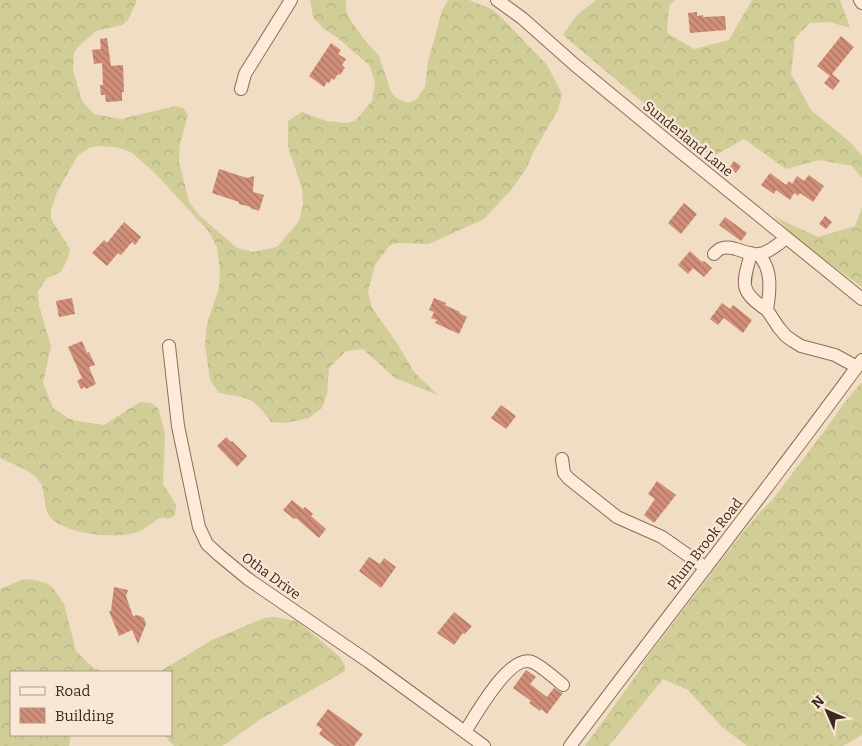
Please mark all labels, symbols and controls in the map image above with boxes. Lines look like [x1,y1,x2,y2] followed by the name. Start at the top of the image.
[640,98,736,180] street label: Sunderland Lane
[664,495,746,593] street label: Plum Brook Road
[238,549,304,603] street label: Otha Drive
[10,671,172,736] legend
[55,682,90,700] text: Road
[802,686,852,736] north arrow
[808,692,828,712] text: N
[55,707,114,725] text: Building

